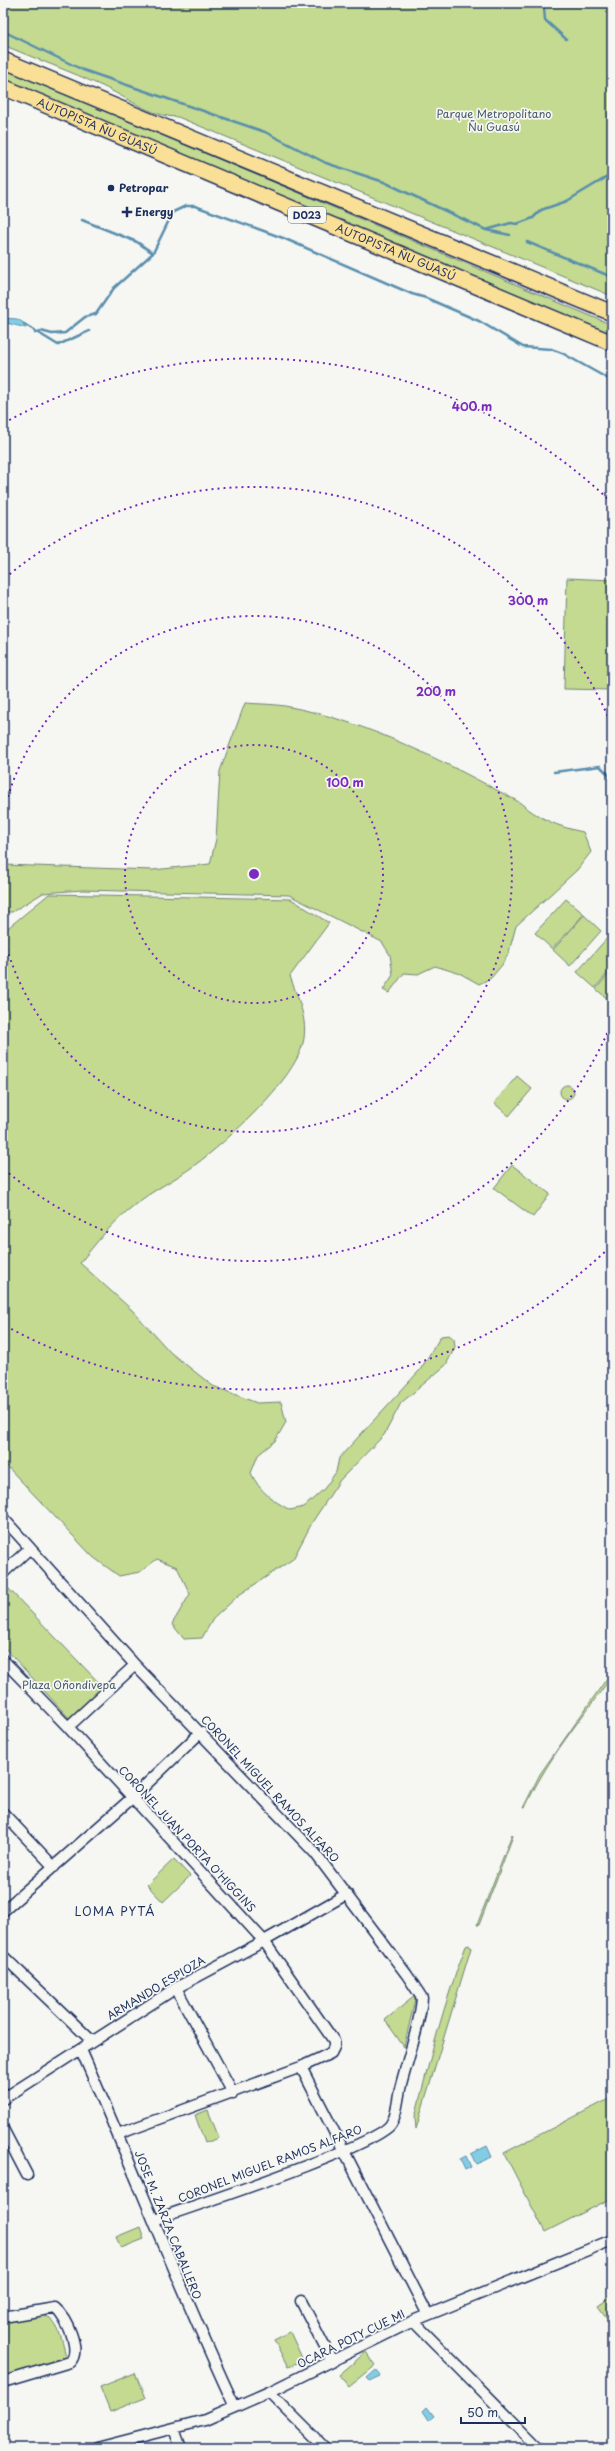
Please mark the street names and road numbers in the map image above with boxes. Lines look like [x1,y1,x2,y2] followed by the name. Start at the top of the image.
[35,93,160,159] street label: AUTOPISTA ÑU GUASÚ
[288,207,326,223] road number: D023
[333,219,459,284] street label: AUTOPISTA ÑU GUASÚ
[197,1711,343,1866] street label: CORONEL MIGUEL RAMOS ALFARO
[115,1762,260,1916] street label: CORONEL JUAN PORTA O'HIGGINS
[103,1951,208,2024] street label: ARMANDO ESPIOZA
[175,2120,364,2207] street label: CORONEL MIGUEL RAMOS ALFARO
[131,2148,206,2302] street label: JOSE M. ZARZA CABALLERO
[294,2305,408,2372] street label: OCARA POTY CUE MI

